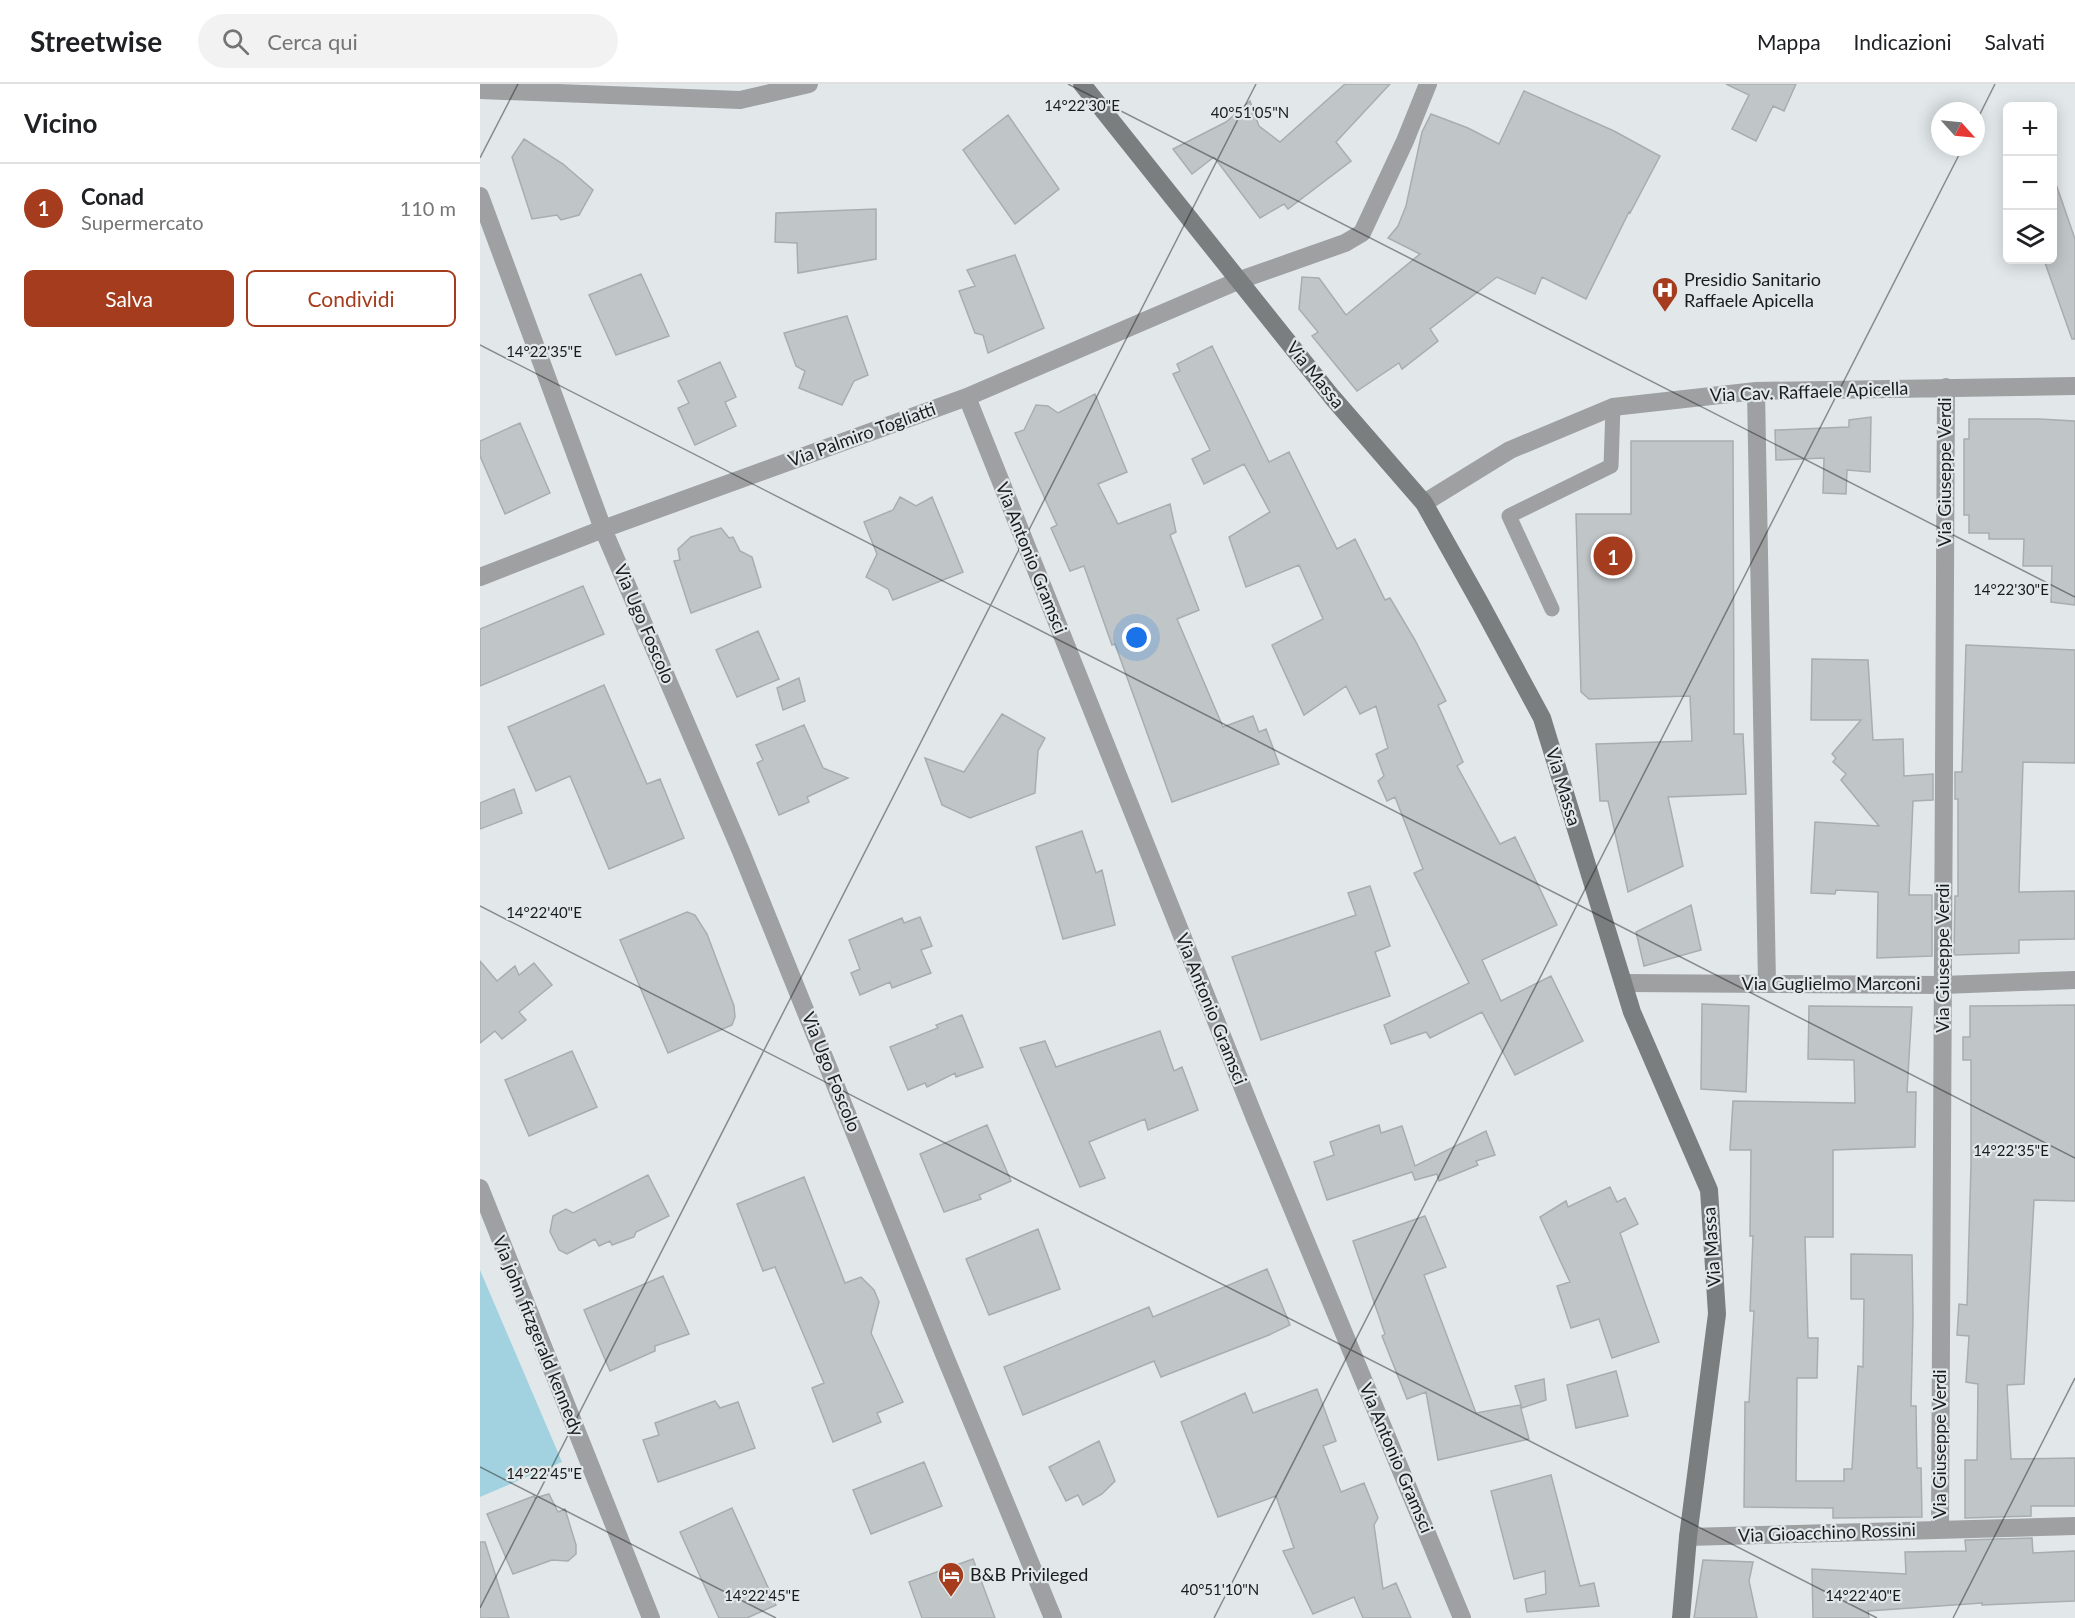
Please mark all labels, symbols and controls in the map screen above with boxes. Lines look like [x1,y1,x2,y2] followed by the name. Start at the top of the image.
[198,14,618,68] search box
[30,24,162,58] text: Streetwise
[219,25,252,58] icon: search
[267,28,358,55] text: Cerca qui
[1757,29,1821,54] text: Mappa
[1854,29,1952,54] text: Indicazioni
[1985,29,2045,54] text: Salvati
[1044,96,1120,114] text: 14°22'30"E
[1931,102,1985,156] north arrow
[2003,102,2057,264] map controls
[2003,102,2057,156] button: +
[1211,103,1289,121] text: 40°51'05"N
[24,107,97,139] text: Vicino
[2003,156,2057,210] button: −
[81,183,144,210] text: Conad
[38,196,49,220] text: 1
[400,196,456,220] text: 110 m
[81,210,204,234] text: Supermercato
[2003,210,2057,264] button: layers
[1684,268,1821,311] place label: Presidio Sanitario Raffaele Apicella
[24,270,234,327] button: Salva
[246,270,456,327] button: Condividi
[1650,275,1680,313] hospital icon: Presidio Sanitario Raffaele Apicella
[1282,336,1349,412] street label: Via Massa
[506,342,582,360] text: 14°22'35"E
[1709,377,1908,405] street label: Via Cav. Raffaele Apicella
[785,397,938,471] street label: Via Palmiro Togliatti
[1933,397,1955,547] street label: Via Giuseppe Verdi
[992,479,1072,636] street label: Via Antonio Gramsci
[1594,534,1632,578] pin: 1
[610,561,680,687] street label: Via Ugo Foscolo
[1973,580,2049,598] text: 14°22'30"E
[1122,623,1151,652] your location
[1542,745,1586,828] street label: Via Massa
[1931,883,1953,1033] street label: Via Giuseppe Verdi
[506,903,582,921] text: 14°22'40"E
[1172,930,1252,1087] street label: Via Antonio Gramsci
[1742,972,1920,994] street label: Via Guglielmo Marconi
[798,1008,866,1135] street label: Via Ugo Foscolo
[1973,1141,2049,1159] text: 14°22'35"E
[1697,1206,1725,1288] street label: Via Massa
[489,1232,590,1440] street label: Via john fitzgerald kennedy
[1928,1369,1950,1519] street label: Via Giuseppe Verdi
[1355,1379,1439,1536] street label: Via Antonio Gramsci
[506,1464,582,1482] text: 14°22'45"E
[1738,1518,1916,1546] street label: Via Gioacchino Rossini
[936,1560,966,1598] hotel icon: B&B Privileged
[970,1563,1088,1585] place label: B&B Privileged
[1181,1580,1259,1598] text: 40°51'10"N
[724,1586,800,1604] text: 14°22'45"E
[1825,1586,1901,1604] text: 14°22'40"E

